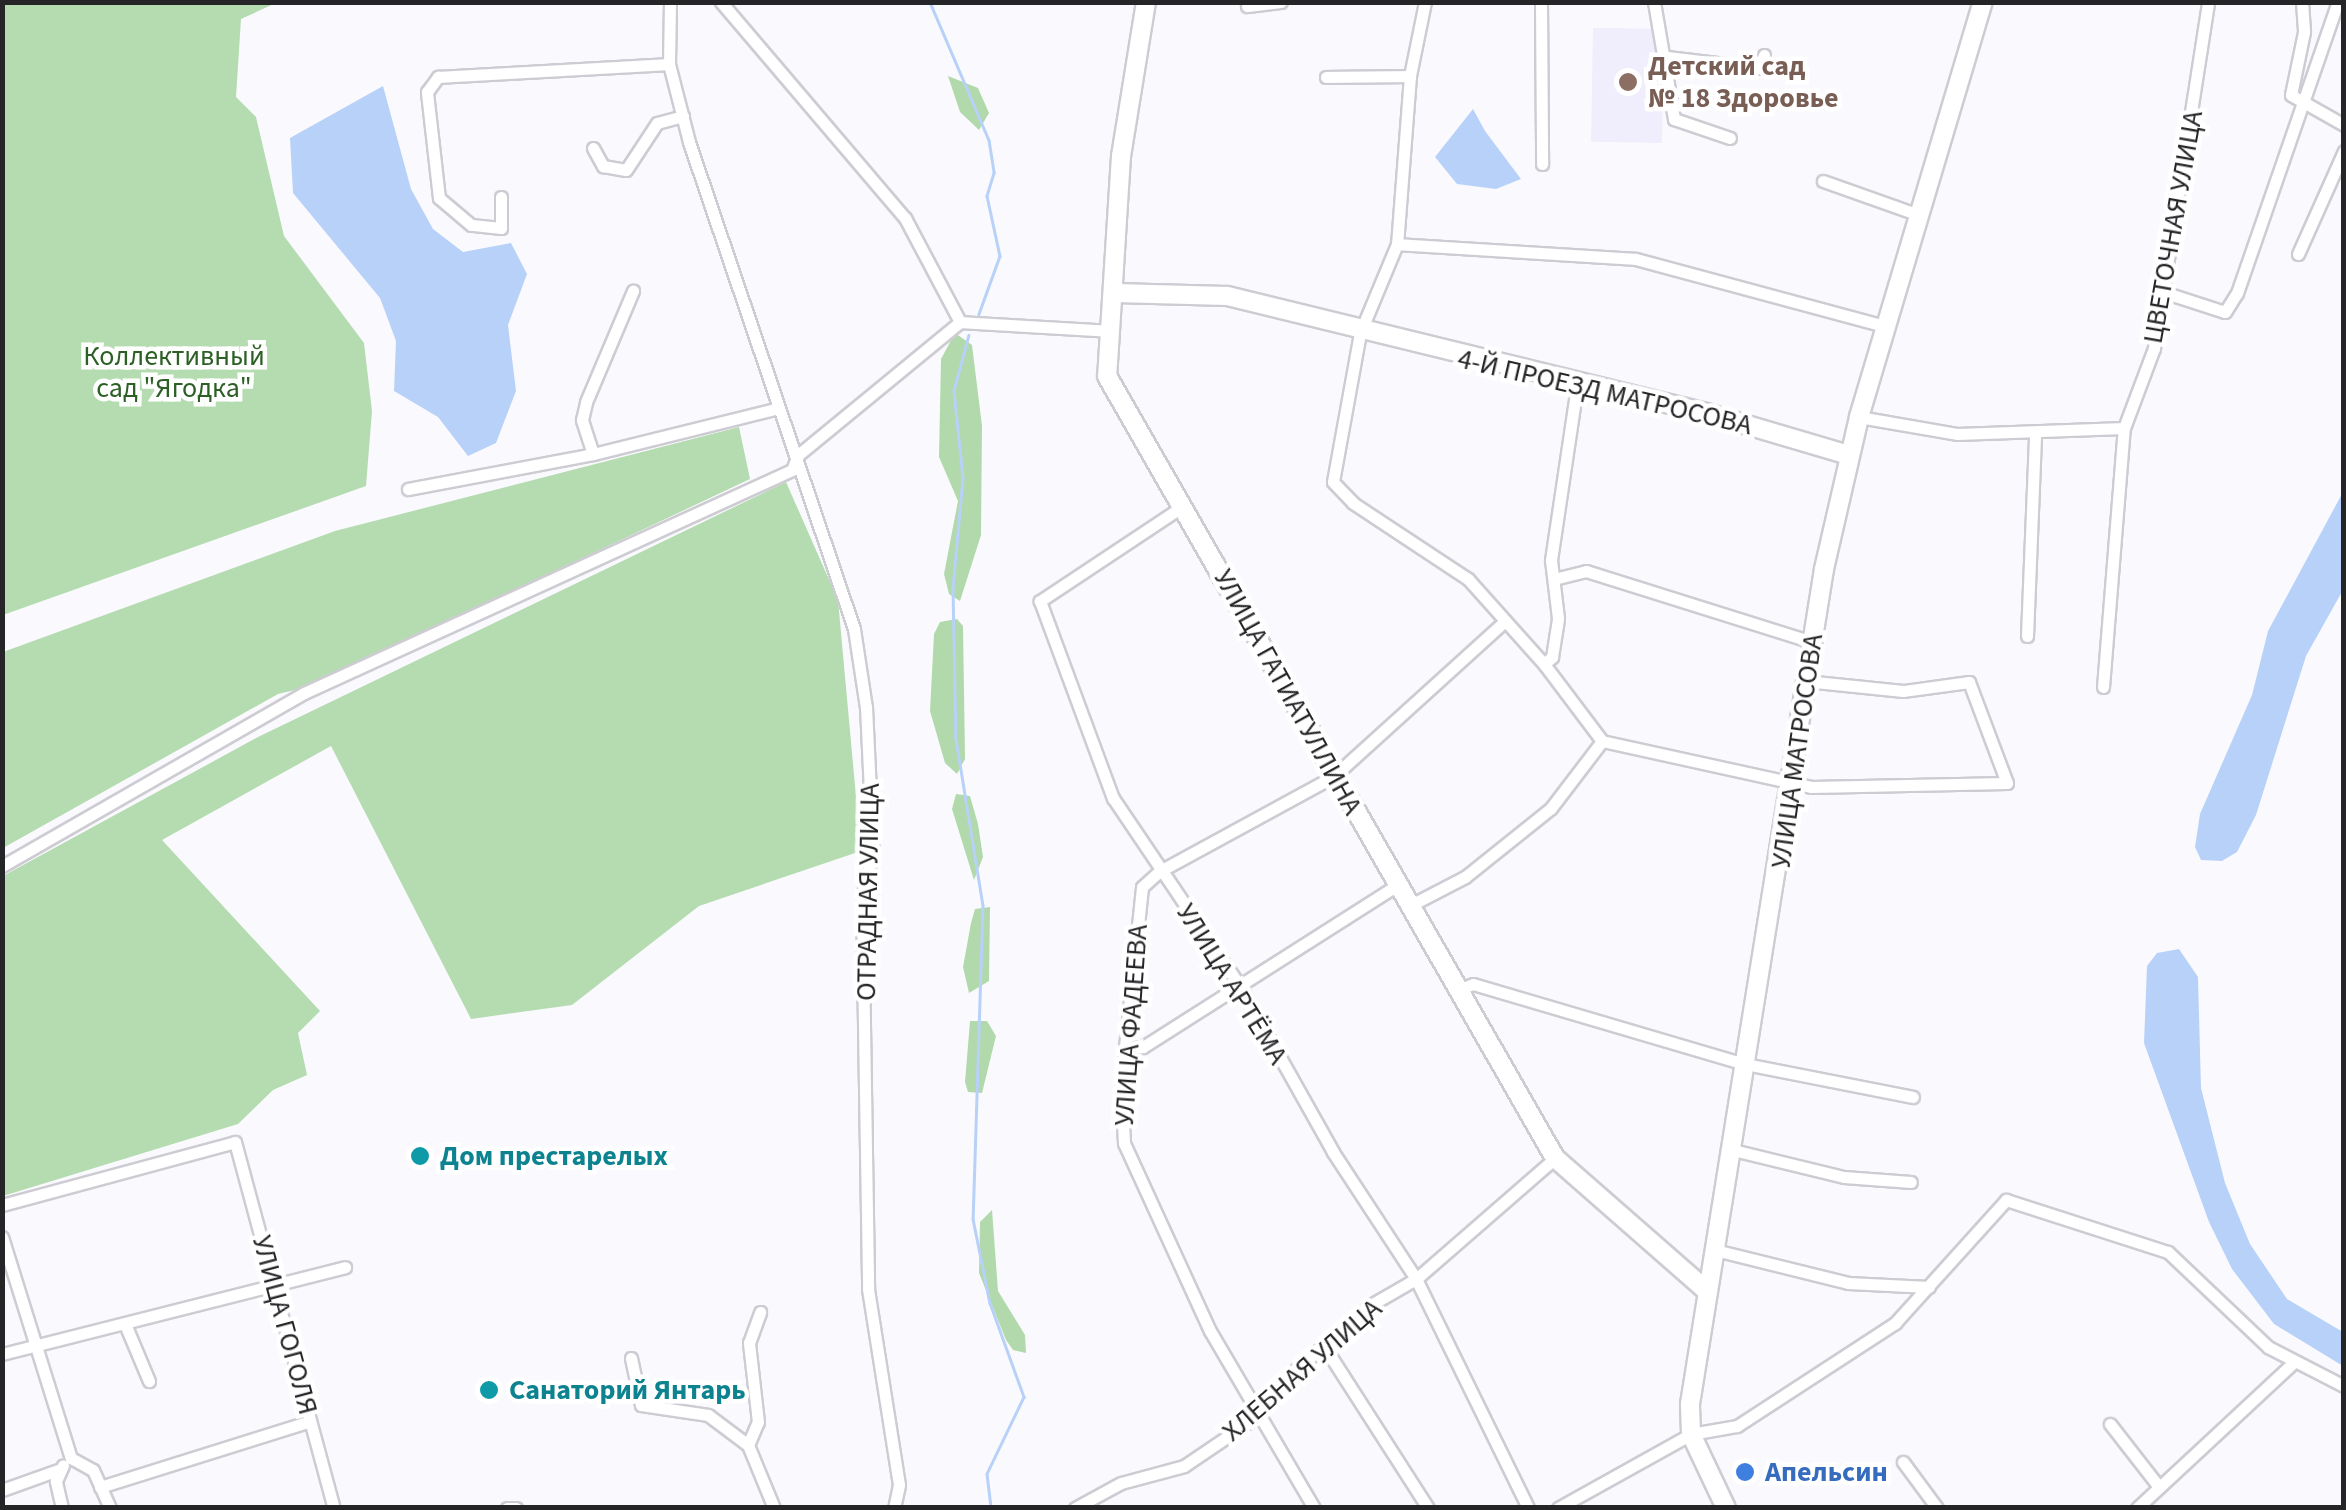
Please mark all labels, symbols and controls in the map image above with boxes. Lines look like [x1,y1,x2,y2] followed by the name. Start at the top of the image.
[1648,49,1839,115] place label: Детский сад № 18 Здоровье
[1617,71,1639,93] marker: Детский сад № 18 Здоровье
[2136,108,2210,346] street label: ЦВЕТОЧНАЯ УЛИЦА
[83,339,265,405] park label: Коллективный сад "Ягодка"
[1455,342,1755,442] street label: 4-Й ПРОЕЗД МАТРОСОВА
[1207,563,1369,821] street label: УЛИЦА ГАТИАТУЛЛИНА
[1764,632,1830,870] street label: УЛИЦА МАТРОСОВА
[849,783,887,1001] street label: ОТРАДНАЯ УЛИЦА
[1169,897,1295,1071] street label: УЛИЦА АРТЁМА
[1107,923,1155,1127] street label: УЛИЦА ФАДЕЕВА
[440,1139,668,1173] place label: Дом престарелых
[409,1145,431,1167] marker: Дом престарелых
[245,1232,325,1418] street label: УЛИЦА ГОГОЛЯ
[1215,1292,1389,1448] street label: ХЛЕБНАЯ УЛИЦА
[509,1373,746,1407] place label: Санаторий Янтарь
[478,1379,500,1401] marker: Санаторий Янтарь
[1765,1455,1888,1489] place label: Апельсин
[1734,1461,1756,1483] marker: Апельсин

